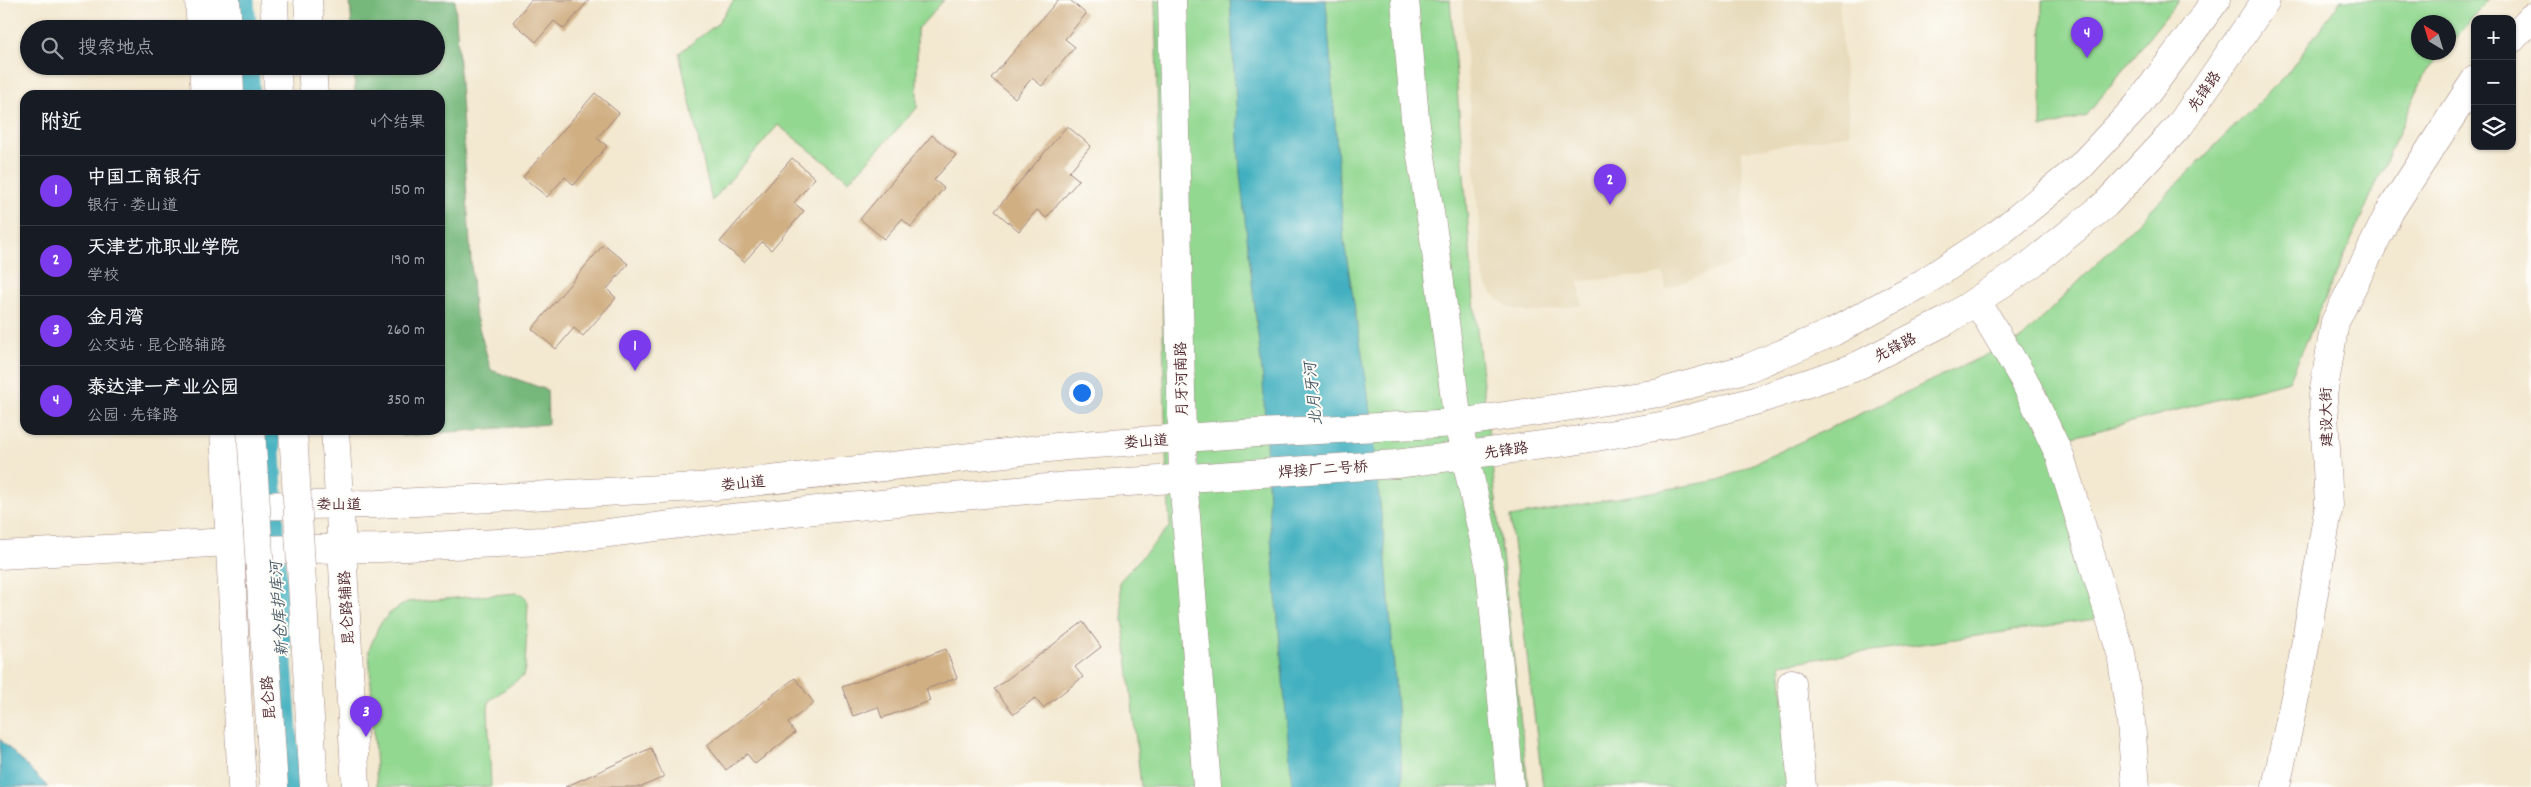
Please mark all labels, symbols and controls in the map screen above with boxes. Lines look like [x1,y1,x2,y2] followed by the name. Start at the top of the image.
[2411,15,2456,60] north arrow
[2471,15,2516,150] map controls
[2471,15,2516,60] button: +
[2071,17,2103,58] pin: 4
[20,20,445,75] search box
[38,34,66,62] icon: search
[78,36,154,63] text: 搜索地点
[2471,60,2516,105] button: −
[2184,67,2228,117] street label: 先锋路
[2471,105,2516,150] button: layers
[40,109,82,139] text: 附近
[370,112,425,135] text: 4个结果
[1594,164,1626,205] pin: 2
[87,166,201,193] text: 中国工商银行
[54,179,58,202] text: 1
[391,179,425,202] text: 150 m
[87,195,178,218] text: 银行 · 娄山道
[87,236,239,263] text: 天津艺术职业学院
[53,249,60,272] text: 2
[391,249,425,272] text: 190 m
[87,265,119,288] text: 学校
[87,306,144,333] text: 金月湾
[52,319,60,342] text: 3
[387,319,425,342] text: 260 m
[1871,329,1921,369] street label: 先锋路
[619,330,651,371] pin: 1
[87,335,226,358] text: 公交站 · 昆仑路辅路
[1171,341,1195,417] street label: 月牙河南路
[1299,358,1329,427] water label: 北月牙河
[87,376,239,403] text: 泰达津一产业公园
[1069,380,1095,406] your location
[2316,387,2340,447] street label: 建设大街
[53,389,59,412] text: 4
[387,389,425,412] text: 350 m
[87,405,178,428] text: 公园 · 先锋路
[1123,430,1169,456] street label: 娄山道
[1482,438,1530,466] street label: 先锋路
[1277,457,1369,485] street label: 焊接厂二号桥
[720,472,767,498] street label: 娄山道
[316,495,362,517] street label: 娄山道
[265,557,295,658] water label: 新仓库护库河
[335,570,361,646] street label: 昆仑路辅路
[257,675,283,721] street label: 昆仑路
[350,696,382,737] pin: 3

